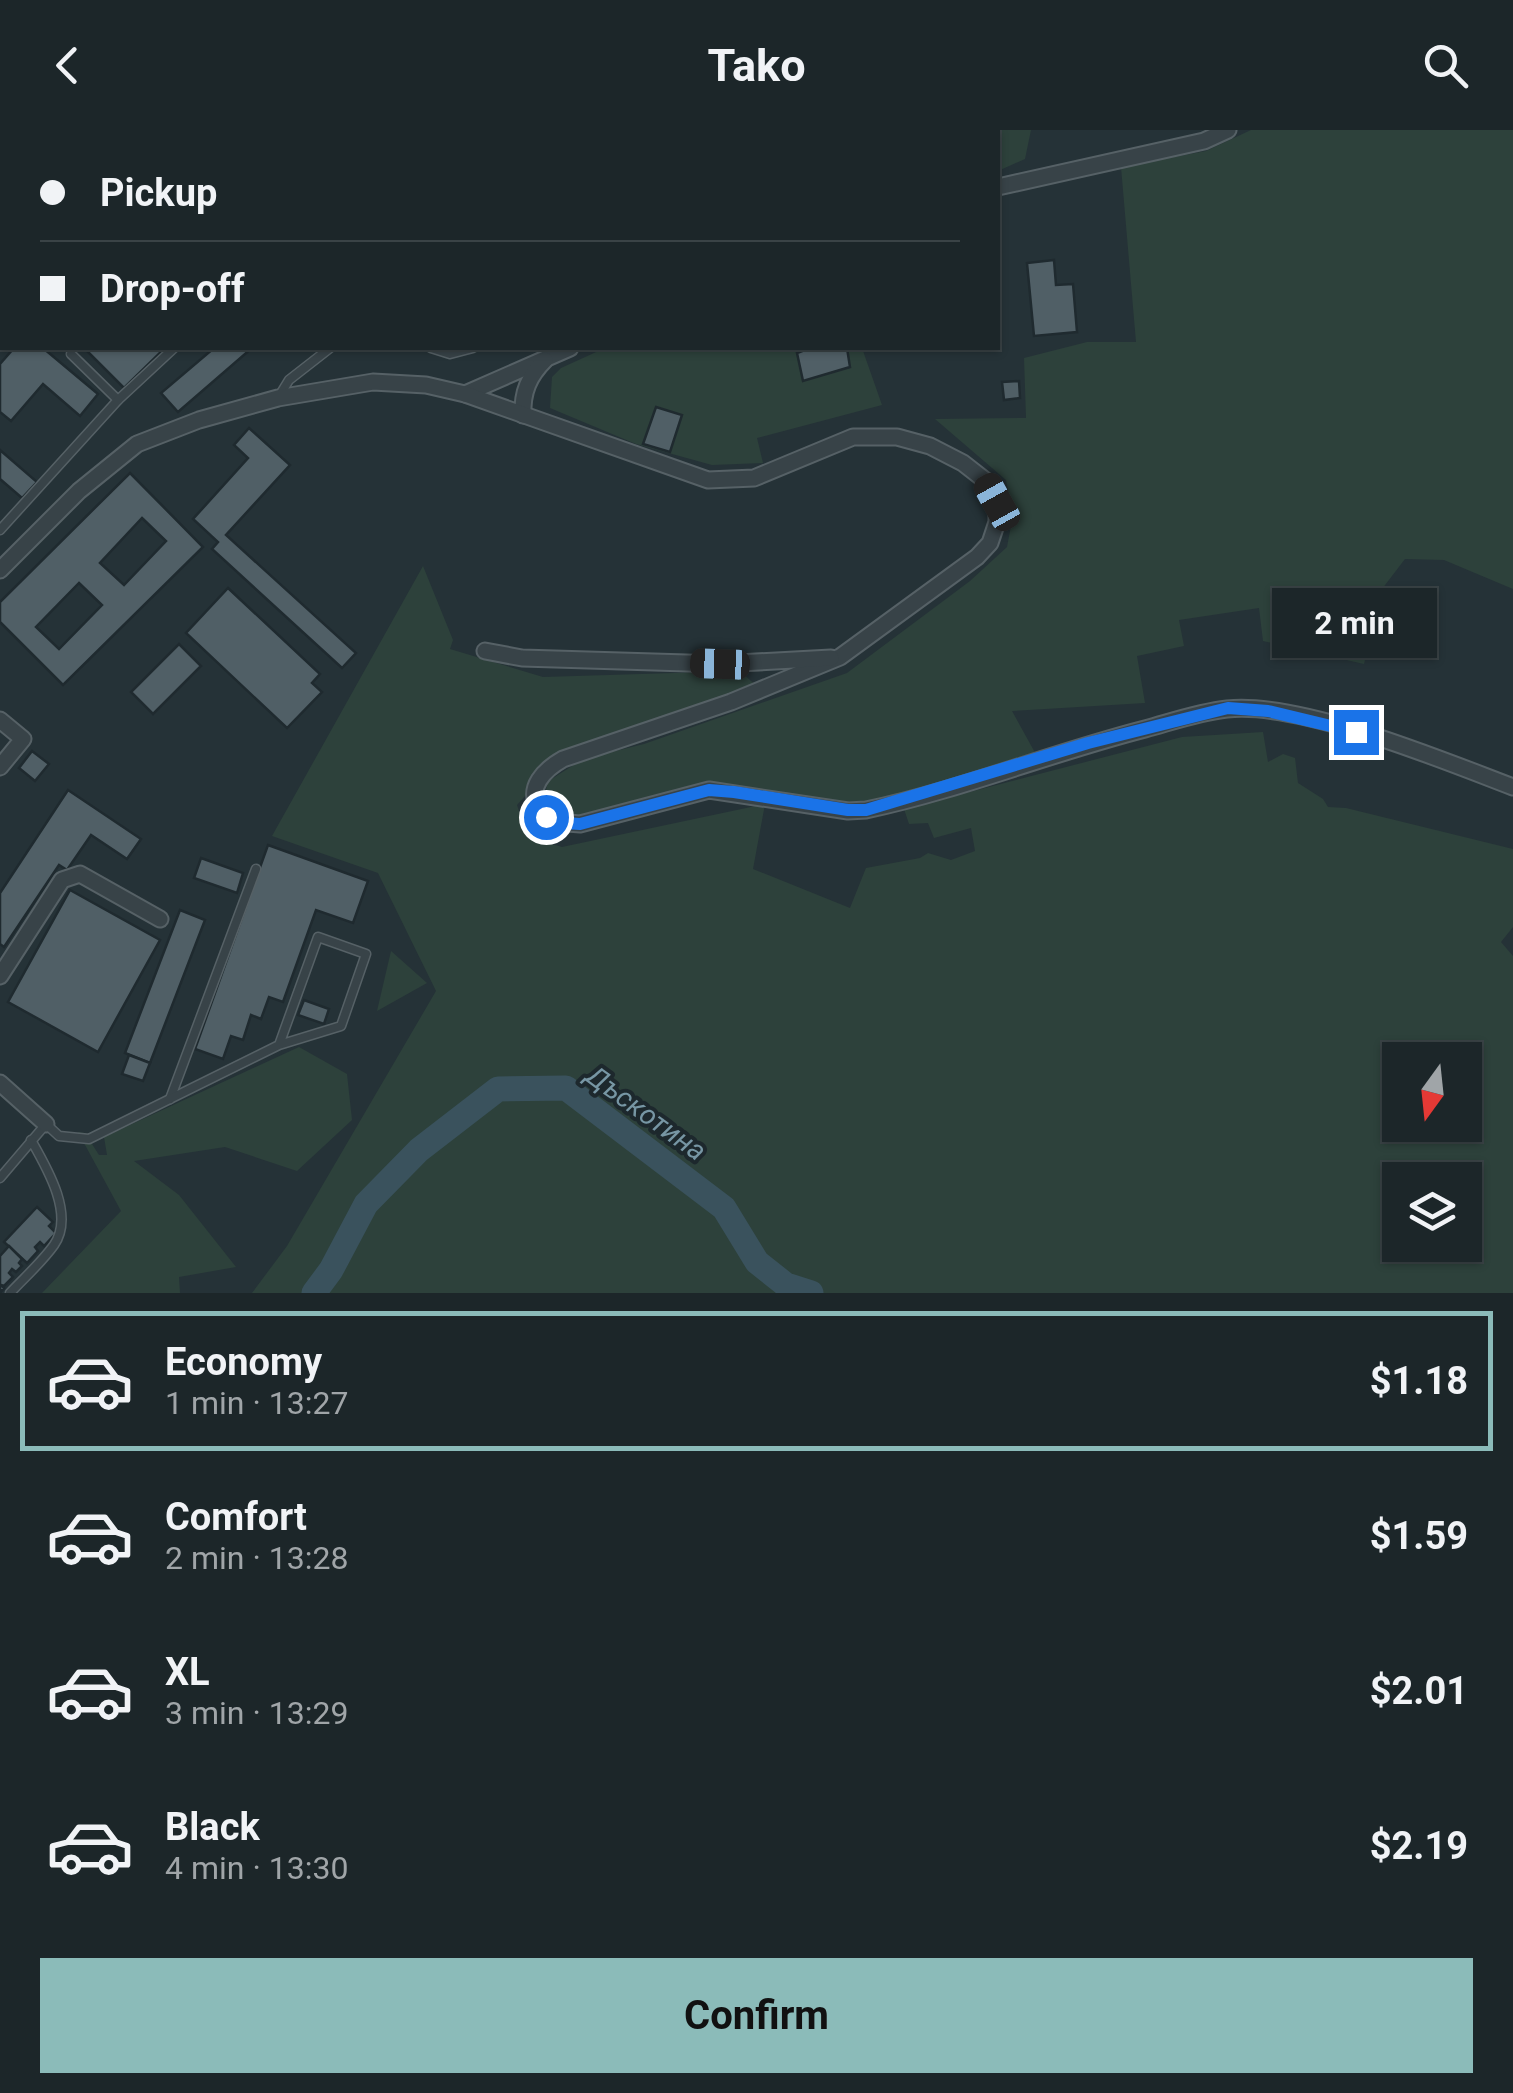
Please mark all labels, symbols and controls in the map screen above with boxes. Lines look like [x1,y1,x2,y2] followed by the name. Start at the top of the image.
[40,38,95,93] icon: back
[1418,38,1473,93] icon: search
[707,39,806,92] text: Tako
[100,171,217,215] text: Pickup
[100,267,245,311] text: Drop-off
[969,468,1025,536] car
[1274,587,1438,657] callout: 2 min
[1314,604,1395,642] text: 2 min
[689,648,751,680] car
[1334,710,1379,755] route end
[524,795,569,840] route start
[1382,1042,1482,1142] north arrow
[1382,1042,1482,1262] map controls
[578,1057,712,1168] water label: Дъскотина
[1382,1162,1482,1262] button: layers
[45,1336,135,1426] icon: car
[165,1340,322,1384] text: Economy
[1370,1359,1468,1403] text: $1.18
[165,1384,348,1422] text: 1 min · 13:27
[45,1491,135,1581] icon: car
[165,1495,307,1539] text: Comfort
[1370,1514,1468,1558] text: $1.59
[165,1539,348,1577] text: 2 min · 13:28
[45,1646,135,1736] icon: car
[165,1650,210,1694] text: XL
[1370,1669,1468,1713] text: $2.01
[165,1694,348,1732] text: 3 min · 13:29
[45,1801,135,1891] icon: car
[165,1805,260,1849] text: Black
[1370,1824,1468,1868] text: $2.19
[165,1849,348,1887] text: 4 min · 13:30
[40,1958,1473,2073] button: Confirm

